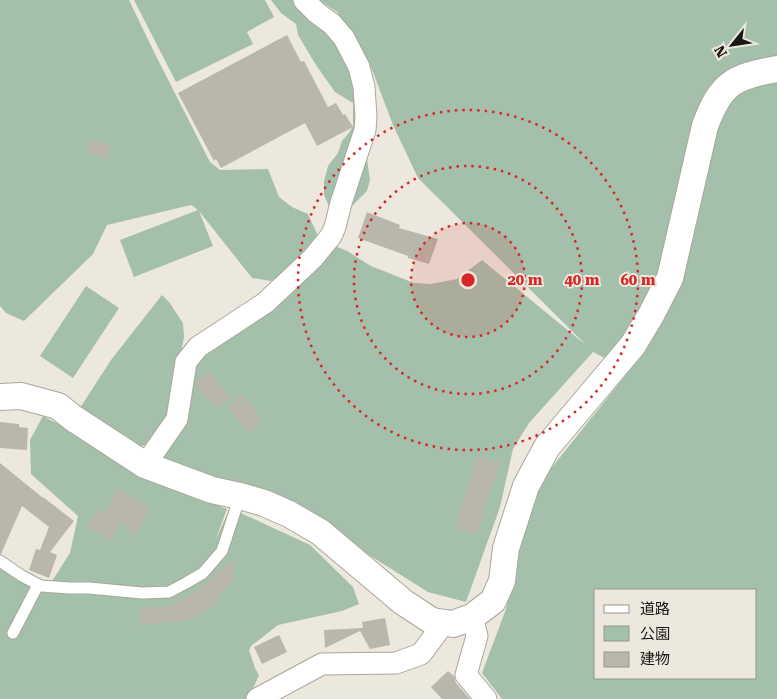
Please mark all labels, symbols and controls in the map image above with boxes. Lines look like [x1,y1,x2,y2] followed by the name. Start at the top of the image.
[707,20,757,70] north arrow
[711,43,730,60] text: N
[459,271,477,289] centre of rings
[507,271,543,289] text: 20 m
[564,271,600,289] text: 40 m
[620,271,656,289] text: 60 m
[594,589,757,679] legend
[640,600,670,618] text: 道路
[640,625,670,643] text: 公園
[640,650,670,668] text: 建物

